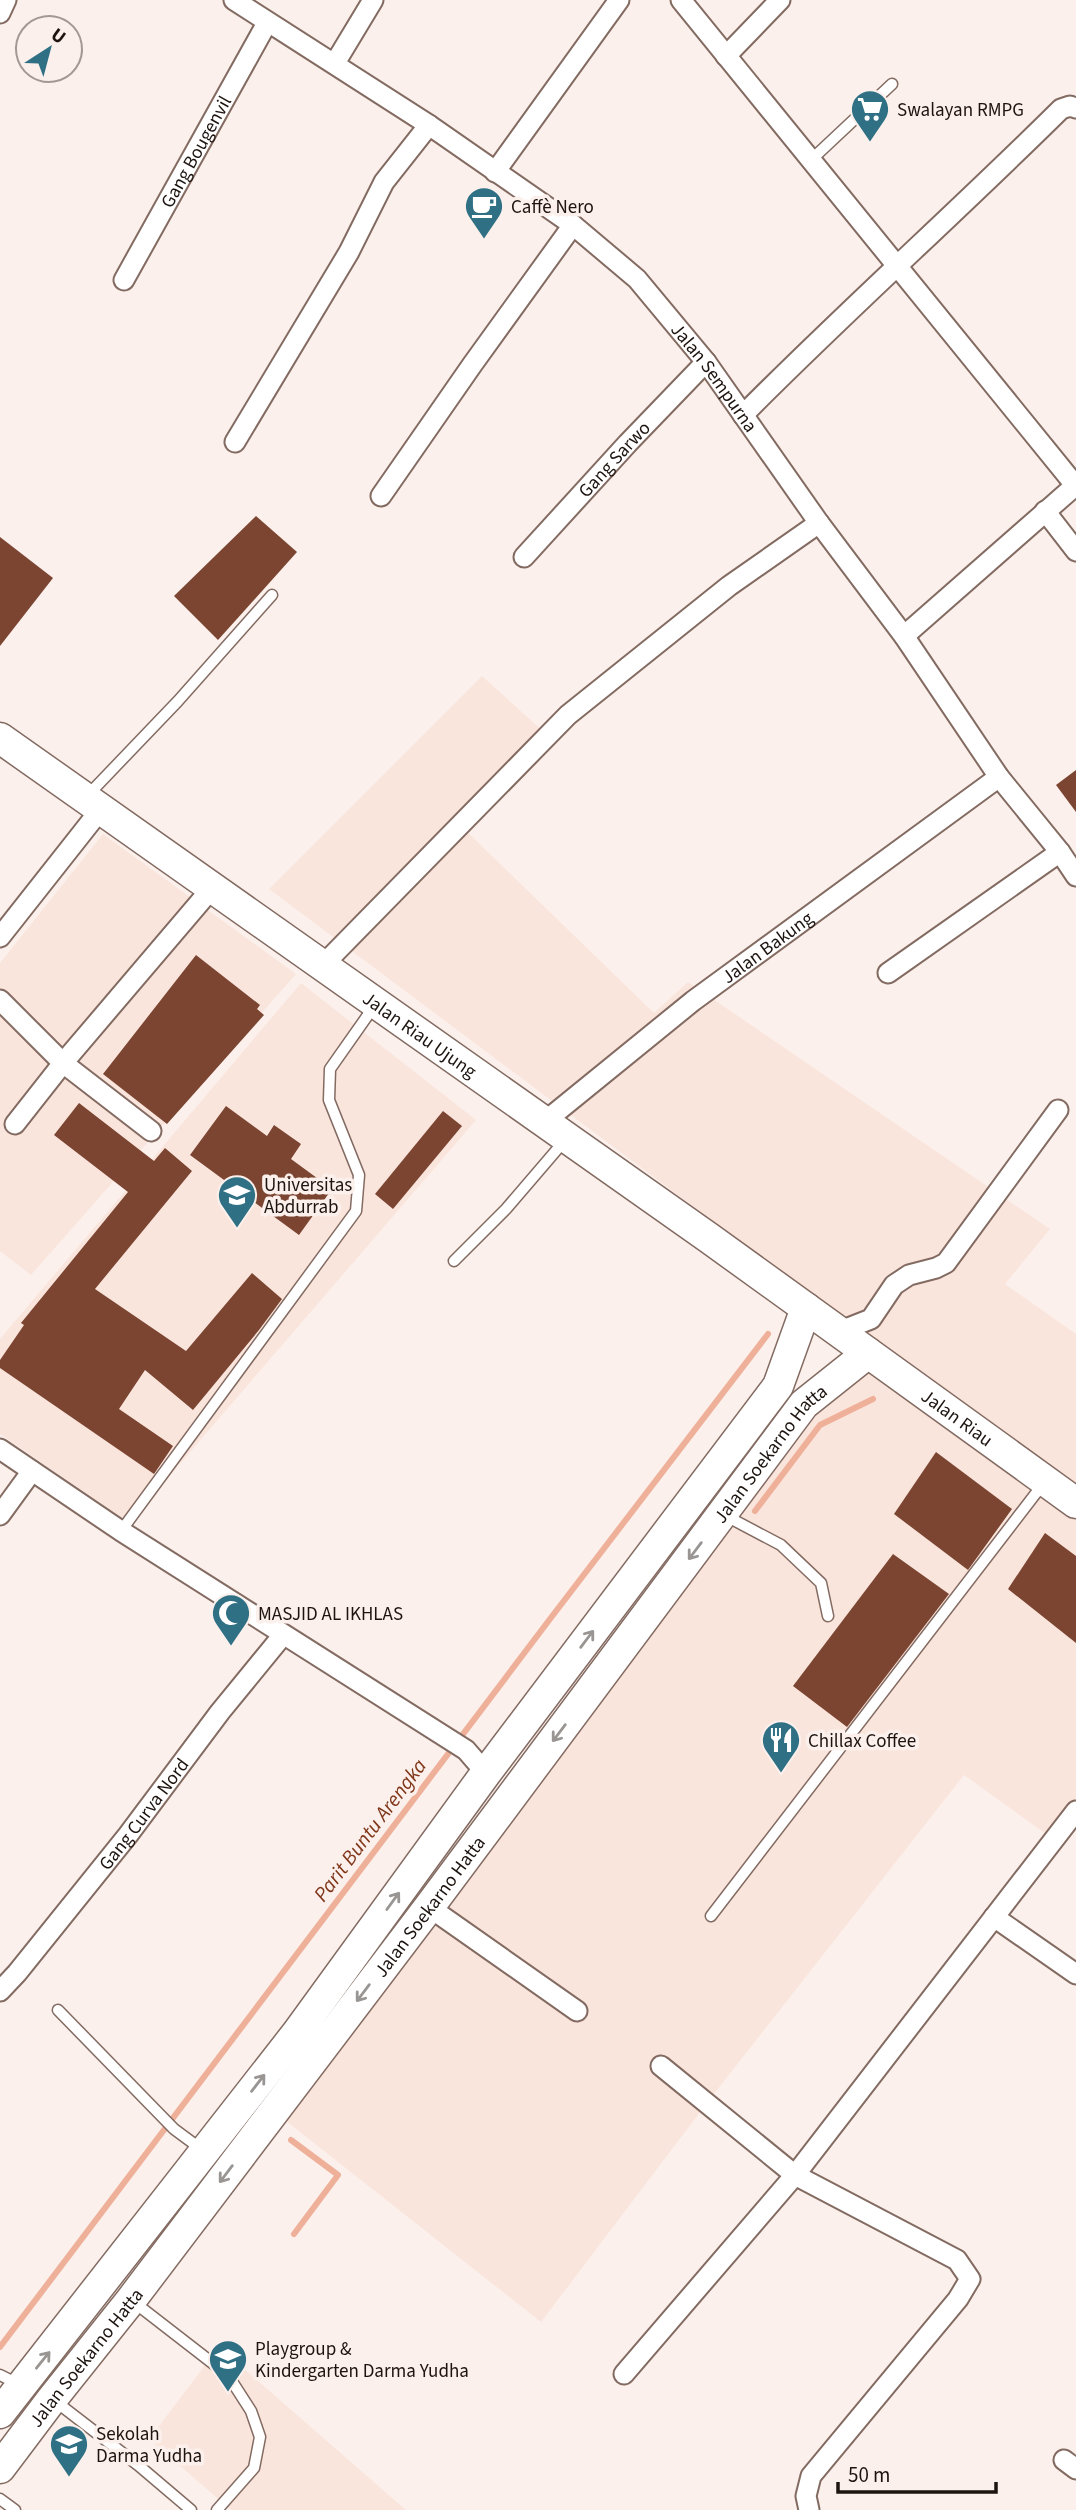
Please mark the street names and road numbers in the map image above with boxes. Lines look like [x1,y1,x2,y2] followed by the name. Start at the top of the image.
[155,91,239,213] street label: Gang Bougenvil
[664,318,763,438] street label: Jalan Sempurna
[573,416,657,504] street label: Gang Sarwo
[716,905,820,991] street label: Jalan Bakung
[357,986,482,1085] street label: Jalan Riau Ujung
[708,1379,833,1529] street label: Jalan Soekarno Hatta
[915,1383,998,1454] street label: Jalan Riau
[93,1753,196,1876] street label: Gang Curva Nord
[368,1831,492,1983] street label: Jalan Soekarno Hatta
[23,2283,150,2433] street label: Jalan Soekarno Hatta

